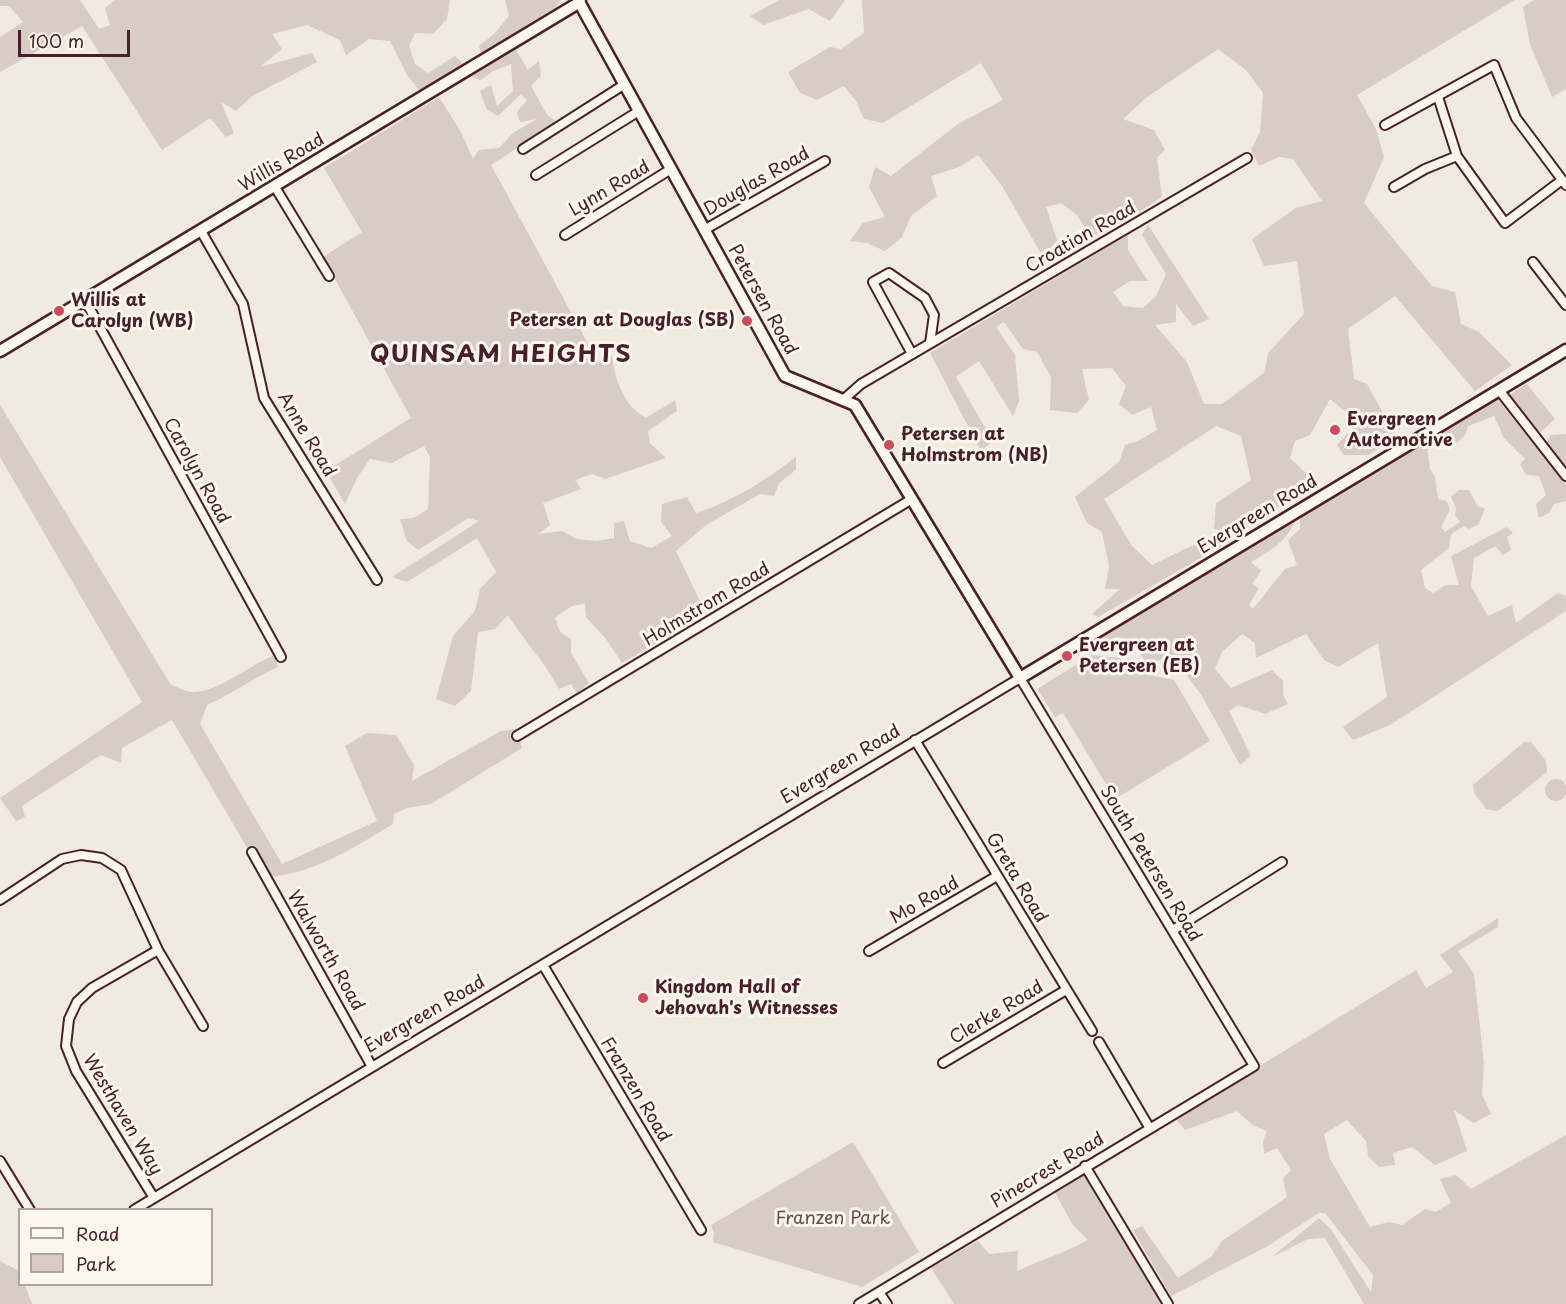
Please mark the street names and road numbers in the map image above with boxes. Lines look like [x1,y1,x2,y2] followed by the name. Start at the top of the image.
[235,129,329,197] street label: Willis Road
[700,143,814,221] street label: Douglas Road
[566,156,654,222] street label: Lynn Road
[1022,198,1140,278] street label: Croation Road
[723,241,801,359] street label: Petersen Road
[272,389,340,481] street label: Anne Road
[158,414,234,528] street label: Carolyn Road
[1194,471,1322,559] street label: Evergreen Road
[640,559,774,651] street label: Holmstrom Road
[777,721,905,809] street label: Evergreen Road
[1095,782,1205,946] street label: South Petersen Road
[981,829,1051,927] street label: Greta Road
[887,873,963,929] street label: Mo Road
[282,887,368,1015] street label: Walworth Road
[361,972,489,1058] street label: Evergreen Road
[946,977,1048,1049] street label: Clerke Road
[595,1034,675,1146] street label: Franzen Road
[77,1051,167,1179] street label: Westhaven Way
[987,1129,1109,1213] street label: Pinecrest Road

